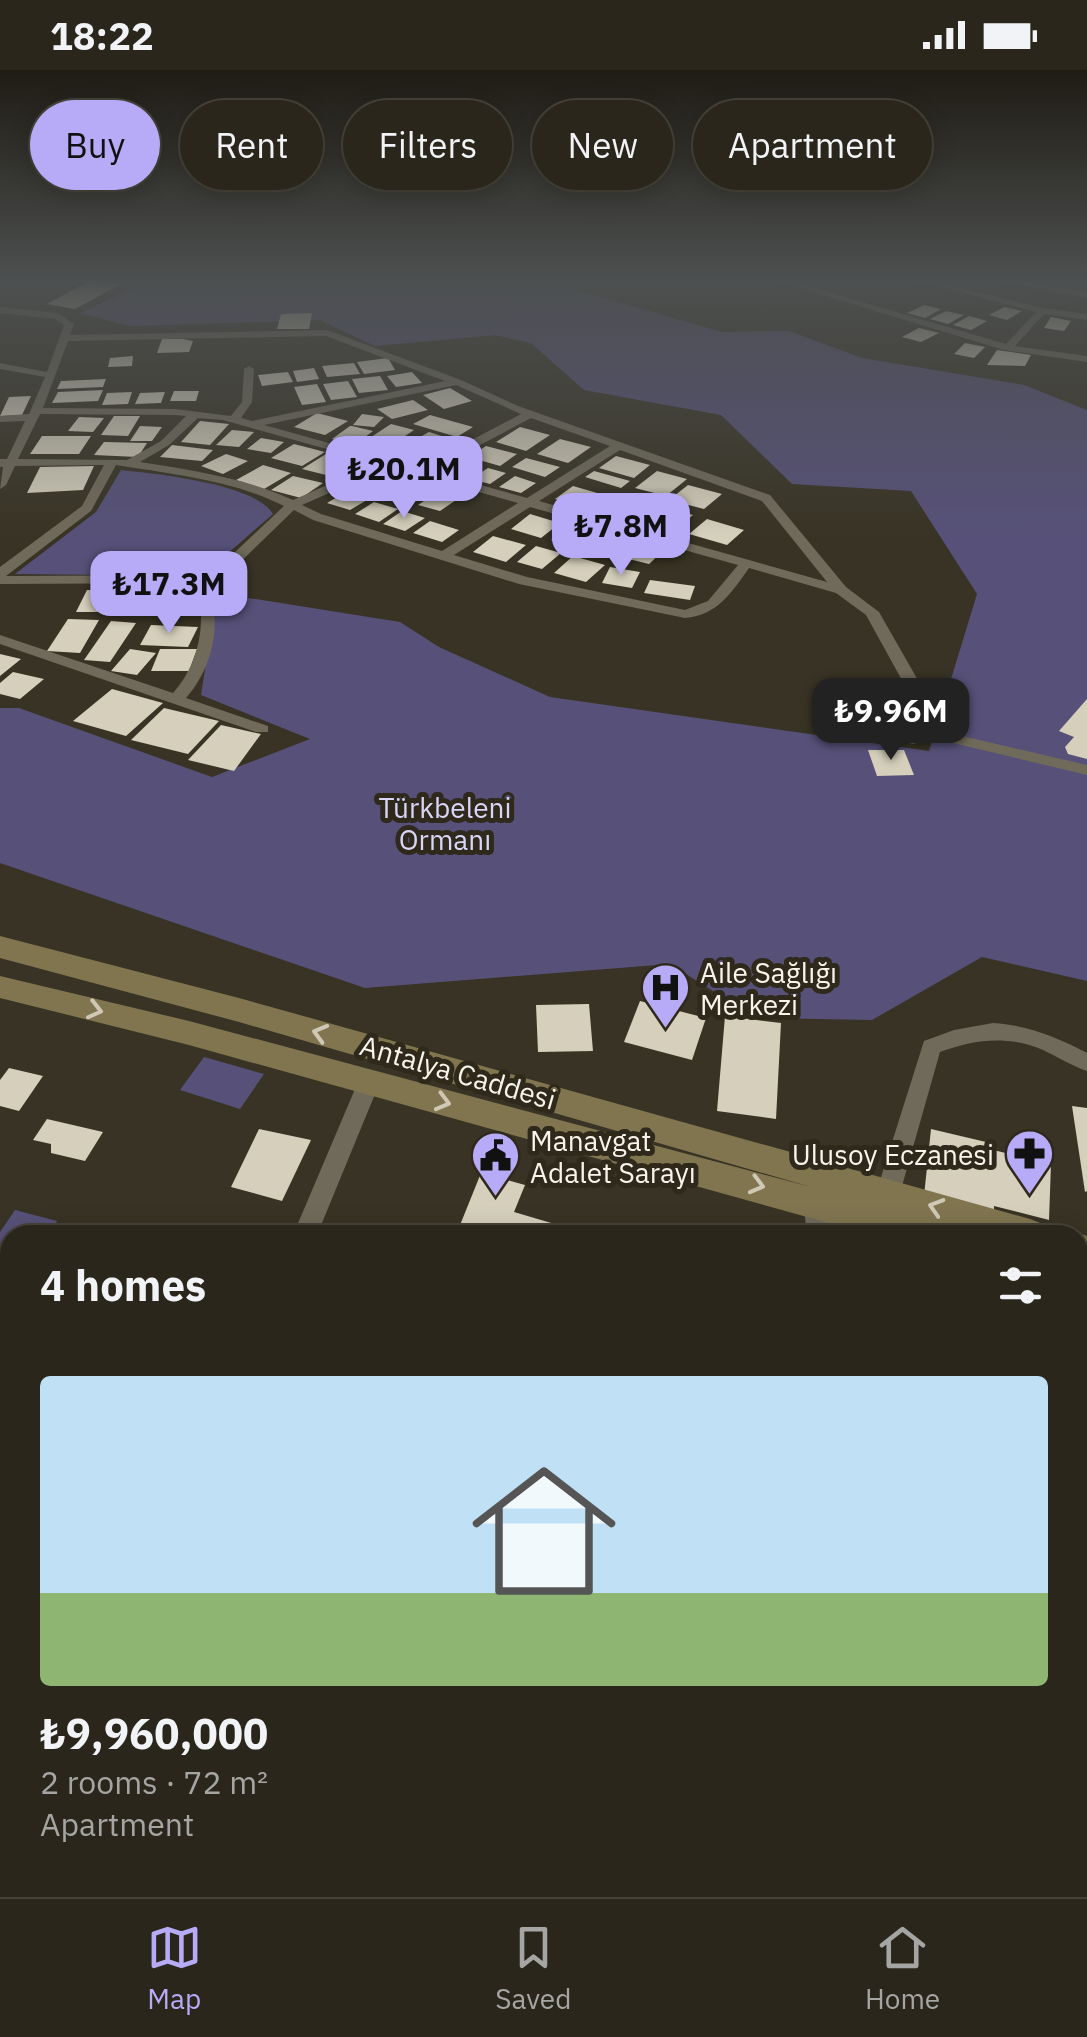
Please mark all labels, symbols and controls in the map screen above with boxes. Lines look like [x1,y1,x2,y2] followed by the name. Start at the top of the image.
[50,11,154,60] text: 18:22
[30,100,160,190] chip: Buy
[180,100,323,190] chip: Rent
[343,100,512,190] chip: Filters
[532,100,673,190] chip: New
[693,100,932,190] chip: Apartment
[323,436,485,521] pin: ₺20.1M
[347,447,461,489] text: ₺20.1M
[551,493,691,578] pin: ₺7.8M
[574,504,668,546] text: ₺7.8M
[88,551,250,636] pin: ₺17.3M
[112,562,226,604] text: ₺17.3M
[810,678,972,763] pin: ₺9.96M
[834,689,948,731] text: ₺9.96M
[378,789,512,858] park label: Türkbeleni Ormanı
[700,954,837,1023] place label: Aile Sağlığı Merkezi
[639,962,691,1030] hospital icon: Aile Sağlığı Merkezi
[86,998,103,1019] one-way arrow
[312,1023,330,1044] one-way arrow
[356,1026,560,1118] street label: Antalya Caddesi
[434,1090,451,1111] one-way arrow
[530,1122,696,1191] place label: Manavgat Adalet Sarayı
[1003,1128,1055,1196] pharmacy icon: Ulusoy Eczanesi
[469,1130,521,1198] public building icon: Manavgat Adalet Sarayı
[792,1136,994,1173] place label: Ulusoy Eczanesi
[748,1173,765,1194] one-way arrow
[928,1198,945,1219] one-way arrow
[40,1258,206,1313] text: 4 homes
[993,1258,1048,1313] icon: filters
[454,1441,634,1621] icon: home
[40,1706,268,1761] text: ₺9,960,000
[40,1761,268,1803] text: 2 rooms · 72 m²
[40,1803,194,1845] text: Apartment
[147,1920,202,2017] tab: Map
[495,1920,571,2017] tab: Saved
[865,1920,940,2017] tab: Home

